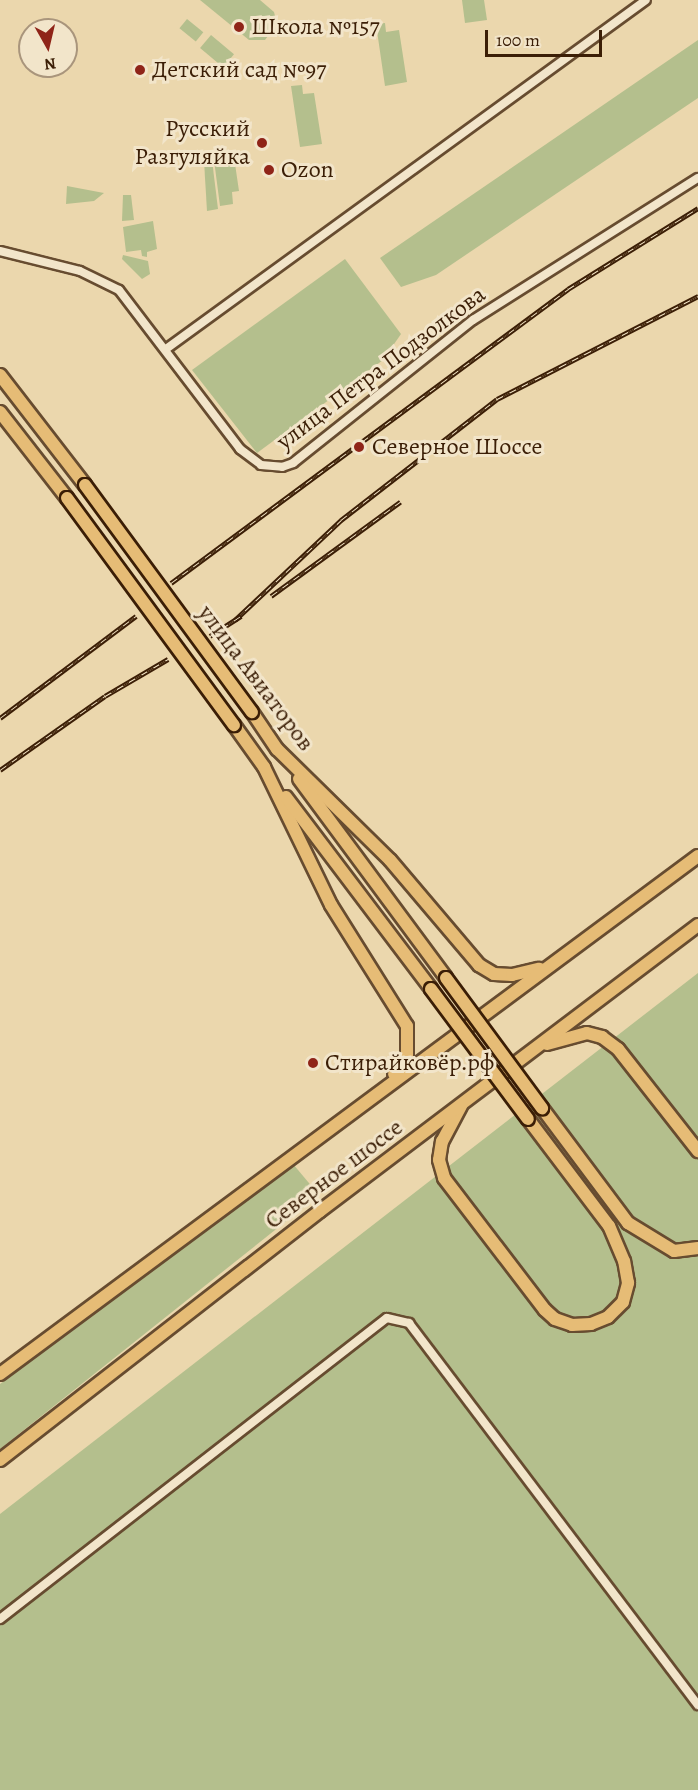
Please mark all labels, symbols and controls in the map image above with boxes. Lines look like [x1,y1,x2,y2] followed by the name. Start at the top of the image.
[251,13,380,41] place label: Школа №157
[18,18,78,78] north arrow
[488,18,605,56] scale bar
[232,20,246,34] marker: Школа №157
[496,28,540,52] text: 100 m
[43,52,58,76] text: N
[152,56,326,84] place label: Детский сад №97
[133,63,147,77] marker: Детский сад №97
[134,115,250,171] place label: Русский Разгуляйка
[255,136,269,150] marker: Русский Разгуляйка
[281,156,334,184] place label: Ozon
[262,163,276,177] marker: Ozon
[271,280,491,456] street label: улица Петра Подзолкова
[372,433,542,461] place label: Северное Шоссе
[350,438,368,456] marker: Северное Шоссе
[192,599,320,757] street label: улица Авиаторов
[325,1049,494,1077] place label: Стирайковёр.рф
[306,1056,320,1070] marker: Стирайковёр.рф
[259,1113,409,1235] street label: Северное шоссе

